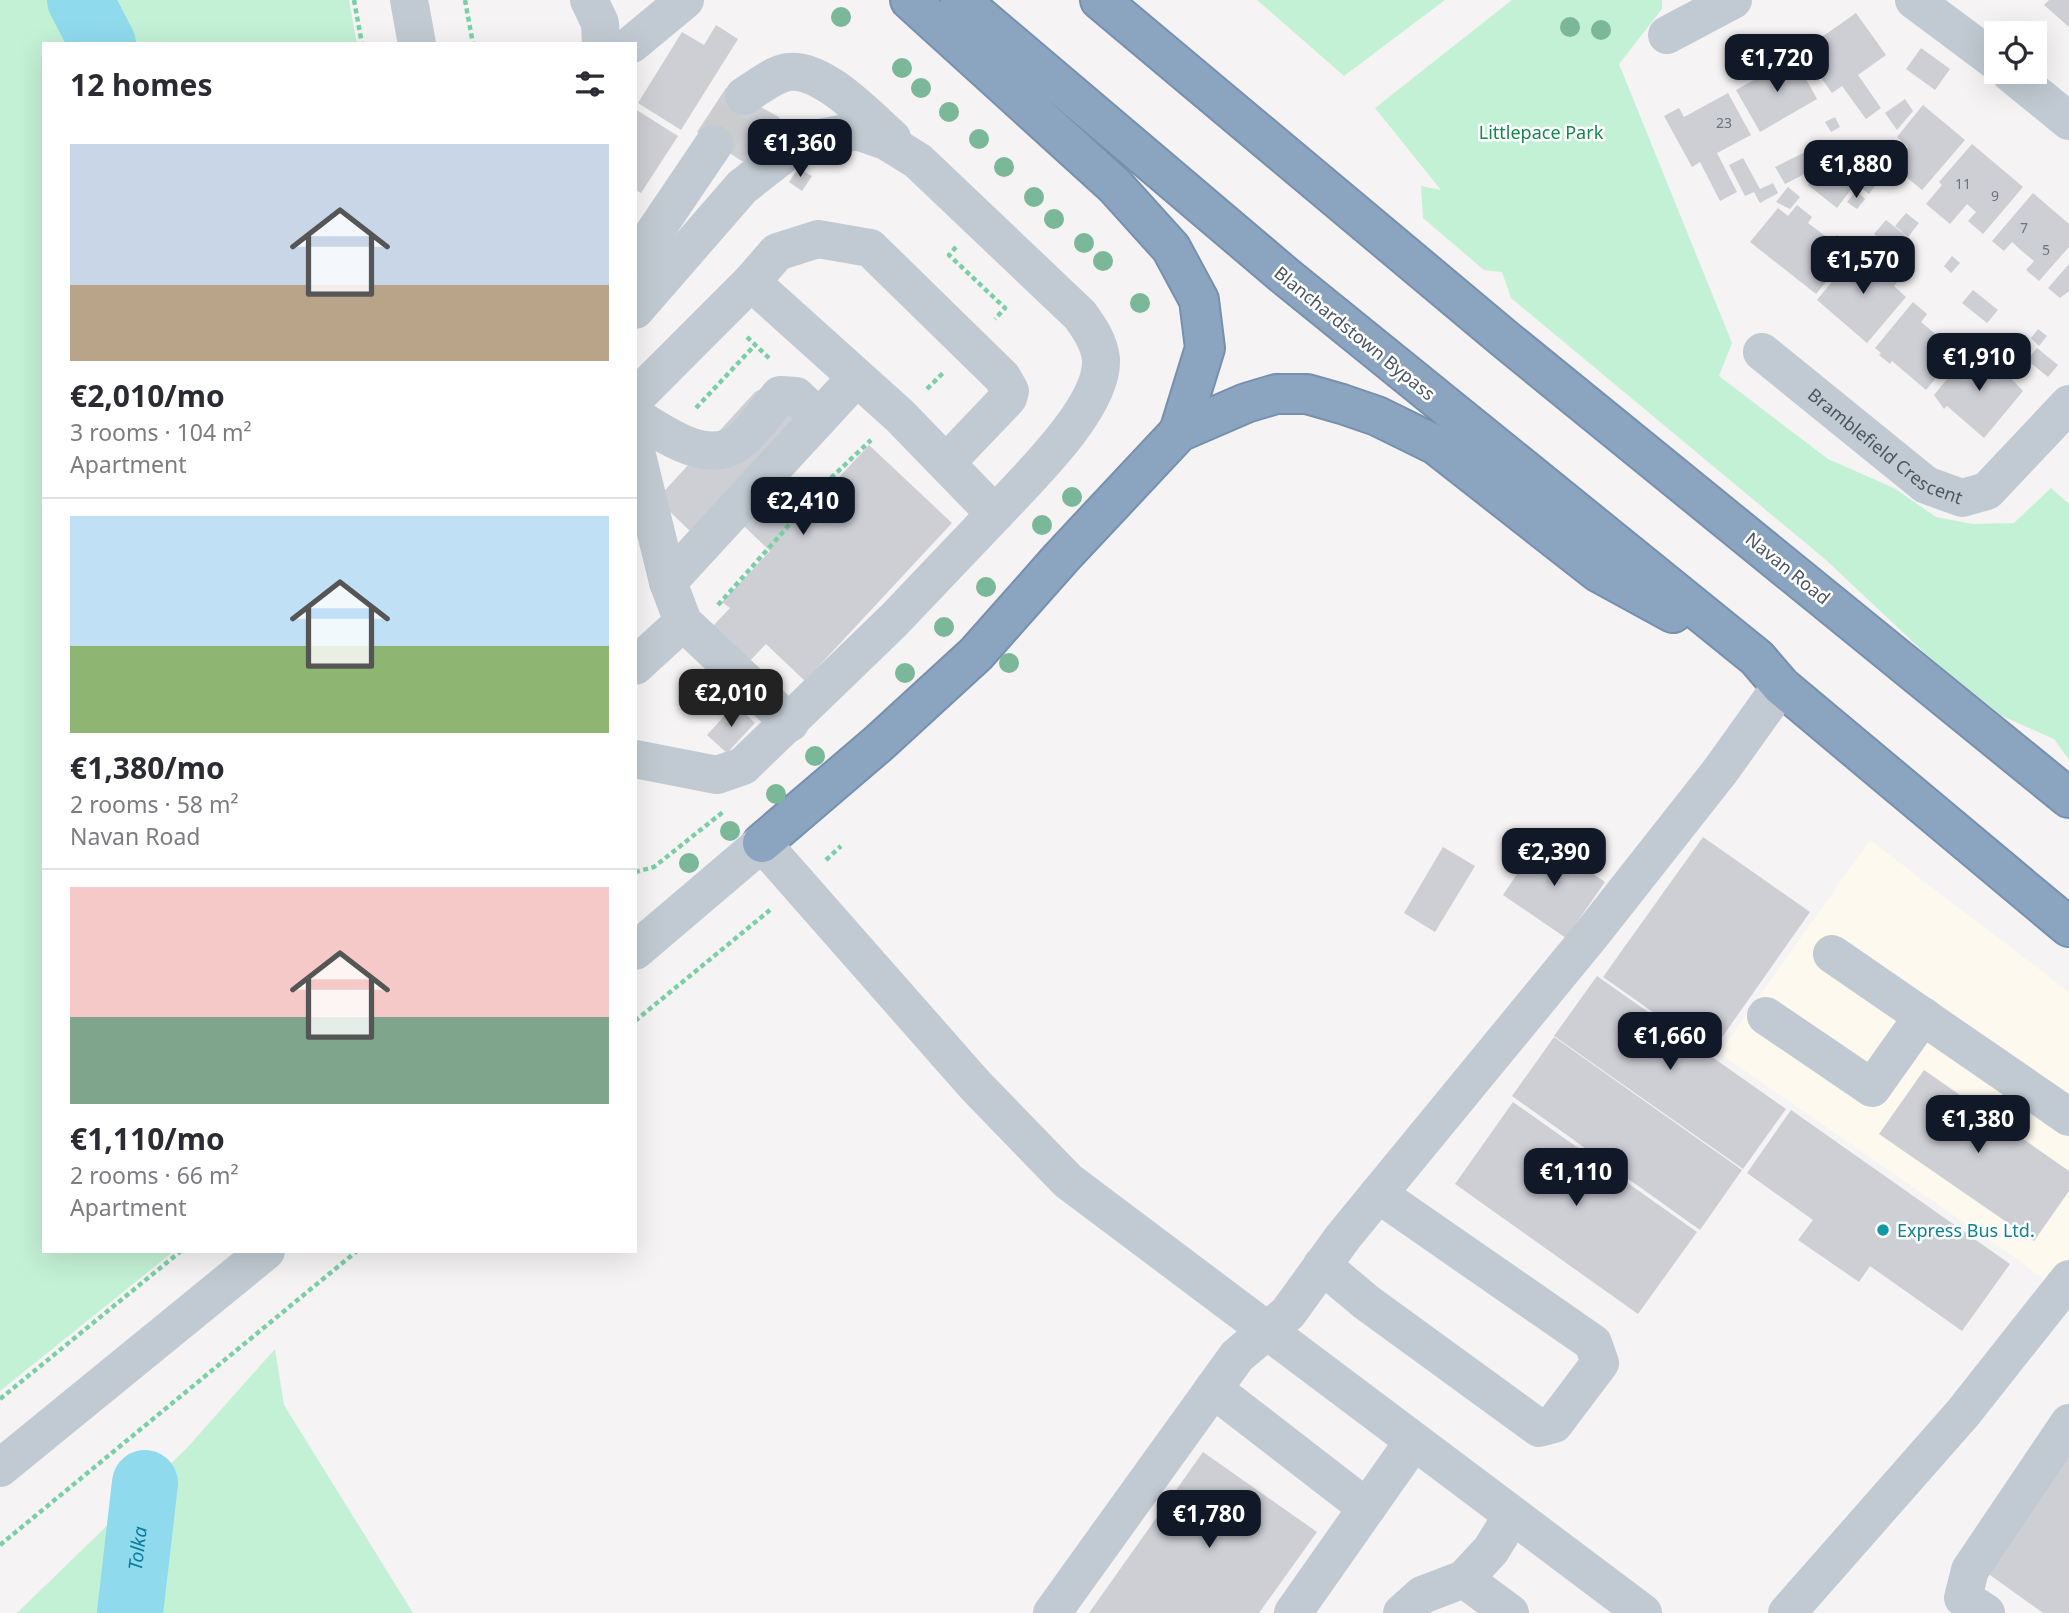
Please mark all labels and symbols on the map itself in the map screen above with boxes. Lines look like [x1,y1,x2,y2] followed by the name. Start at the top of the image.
[1720,34,1834,94] pin: €1,720
[1716,113,1732,132] house number: 23
[743,120,857,179] pin: €1,360
[1479,120,1604,144] park label: Littlepace Park
[1799,140,1913,200] pin: €1,880
[1955,174,1971,193] house number: 11
[1991,186,1999,205] house number: 9
[2020,218,2028,237] house number: 7
[1806,236,1920,296] pin: €1,570
[2042,240,2050,259] house number: 5
[1270,261,1440,405] street label: Blanchardstown Bypass
[1922,334,2036,393] pin: €1,910
[1803,382,1966,509] street label: Bramblefield Crescent
[746,477,860,537] pin: €2,410
[1741,527,1835,609] street label: Navan Road
[674,670,788,729] pin: €2,010
[1497,828,1611,888] pin: €2,390
[1613,1012,1727,1072] pin: €1,660
[1921,1096,2035,1155] pin: €1,380
[1519,1148,1633,1208] pin: €1,110
[1897,1218,2035,1242] place label: Express Bus Ltd.
[1875,1222,1891,1238] marker: Express Bus Ltd.
[1152,1490,1266,1550] pin: €1,780
[122,1525,153,1572] water label: Tolka

